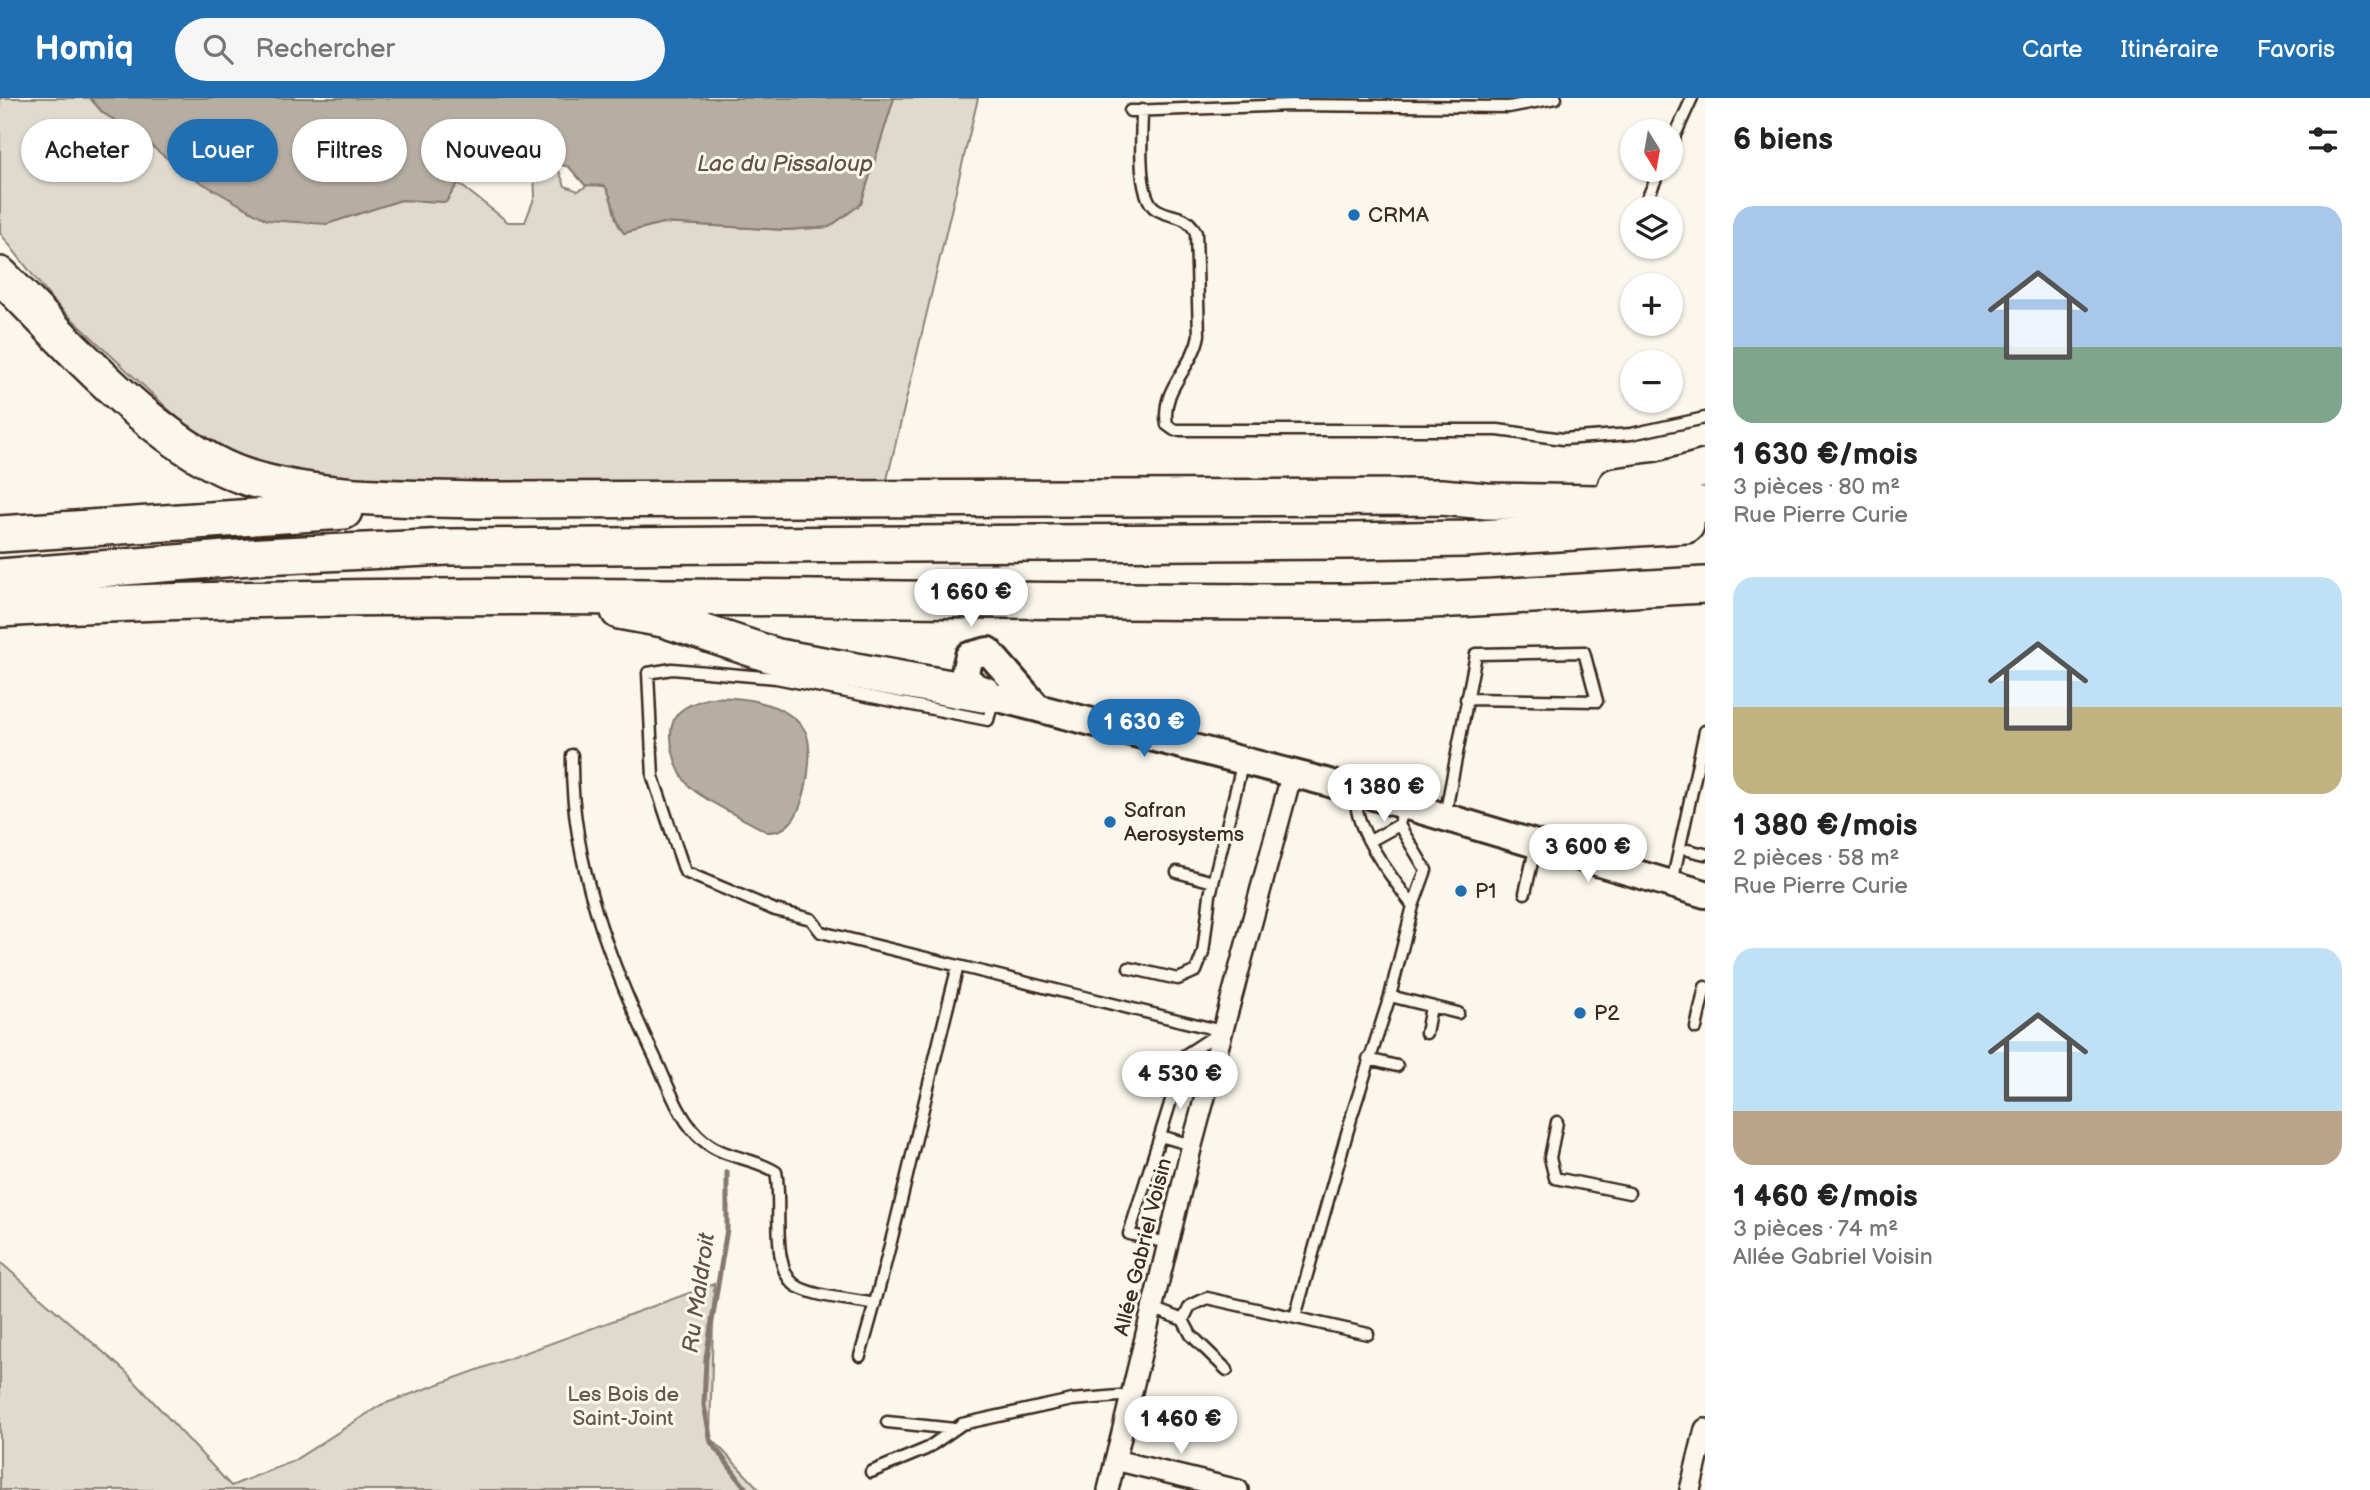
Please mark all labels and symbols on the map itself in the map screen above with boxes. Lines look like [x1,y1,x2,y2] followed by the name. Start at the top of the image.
[1620,119,1684,182] north arrow
[697,150,873,178] water label: Lac du Pissaloup
[1368,203,1429,228] place label: CRMA
[1346,207,1362,223] marker: CRMA
[906,570,1036,629] pin: 1 660 €
[1079,700,1209,759] pin: 1 630 €
[1319,764,1449,824] pin: 1 380 €
[1124,798,1244,847] place label: Safran Aerosystems
[1102,814,1118,830] marker: Safran Aerosystems
[1523,824,1653,884] pin: 3 600 €
[1475,879,1496,904] place label: P1
[1453,883,1469,899] marker: P1
[1594,1001,1620,1026] place label: P2
[1572,1005,1588,1021] marker: P2
[1115,1052,1245,1111] pin: 4 530 €
[1109,1156,1177,1338] street label: Allée Gabriel Voisin
[677,1230,721,1355] water label: Ru Maldroit
[567,1382,679,1431] park label: Les Bois de Saint-Joint
[1116,1396,1246,1456] pin: 1 460 €

